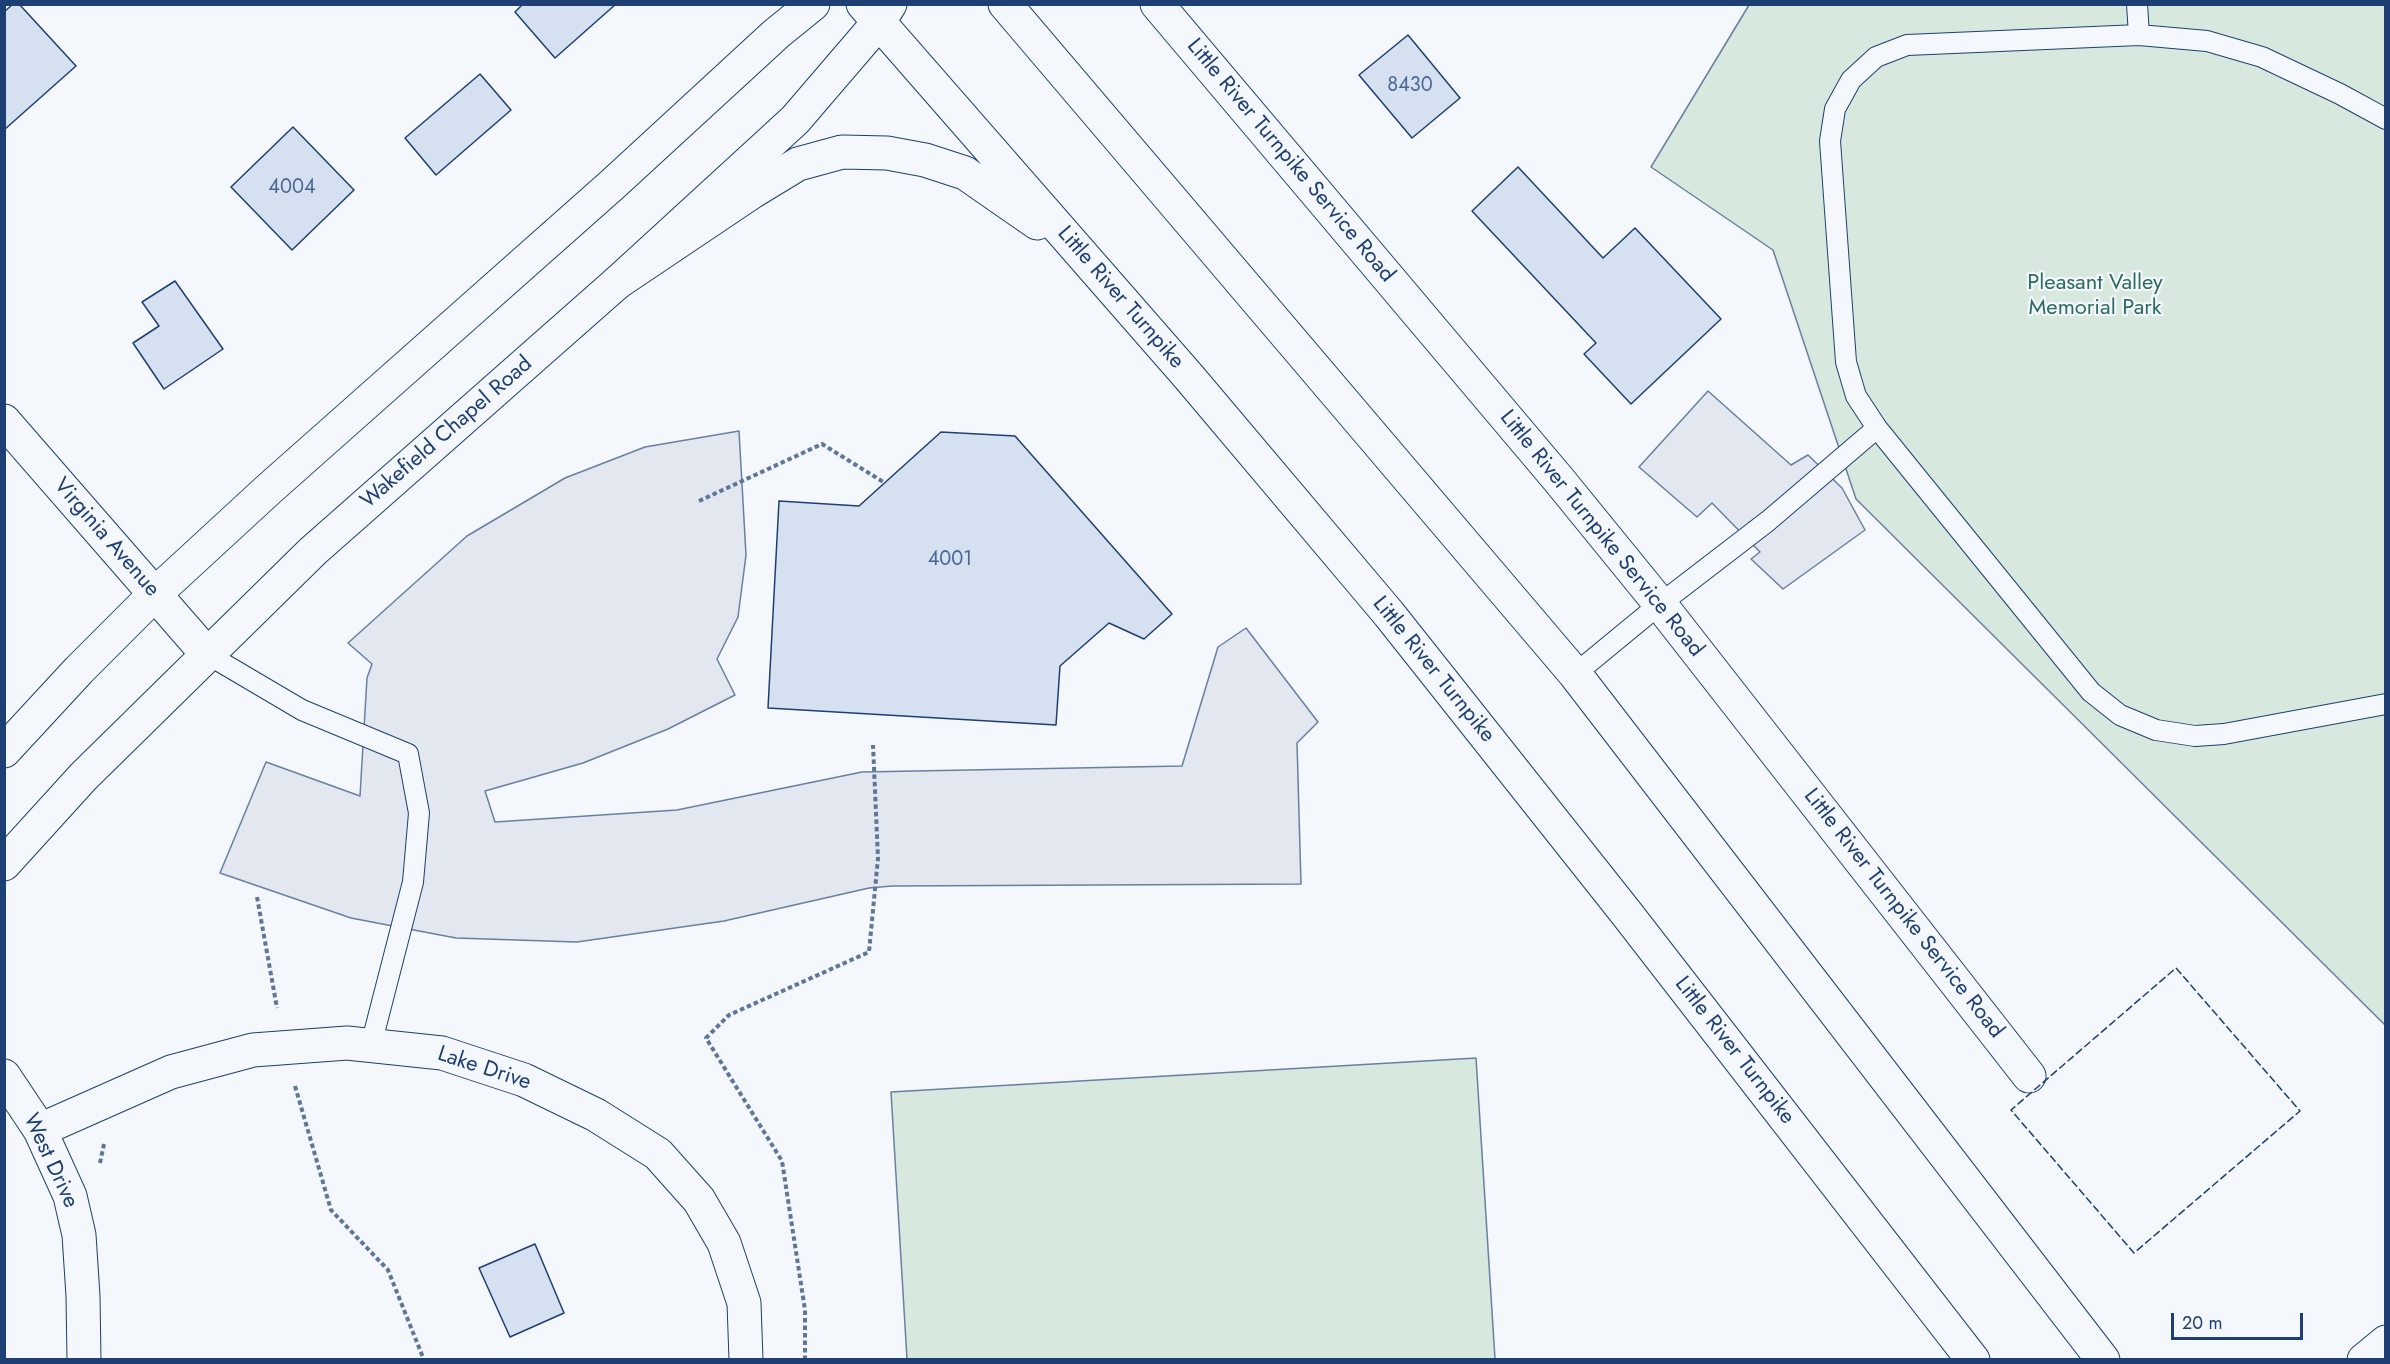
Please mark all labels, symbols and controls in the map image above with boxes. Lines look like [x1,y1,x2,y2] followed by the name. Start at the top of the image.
[1180,34,1400,288] street label: Little River Turnpike Service Road
[1387,74,1433,98] house number: 8430
[268,176,316,200] house number: 4004
[1051,221,1189,375] street label: Little River Turnpike
[2027,271,2163,322] park label: Pleasant Valley Memorial Park
[356,351,538,515] street label: Wakefield Chapel Road
[1493,405,1709,663] street label: Little River Turnpike Service Road
[47,473,165,603] street label: Virginia Avenue
[928,548,972,572] house number: 4001
[1366,592,1500,748] street label: Little River Turnpike
[1797,784,2009,1044] street label: Little River Turnpike Service Road
[1668,972,1800,1130] street label: Little River Turnpike
[434,1042,534,1096] street label: Lake Drive
[17,1110,83,1212] street label: West Drive
[2174,1301,2306,1339] scale bar
[2182,1310,2222,1336] text: 20 m

